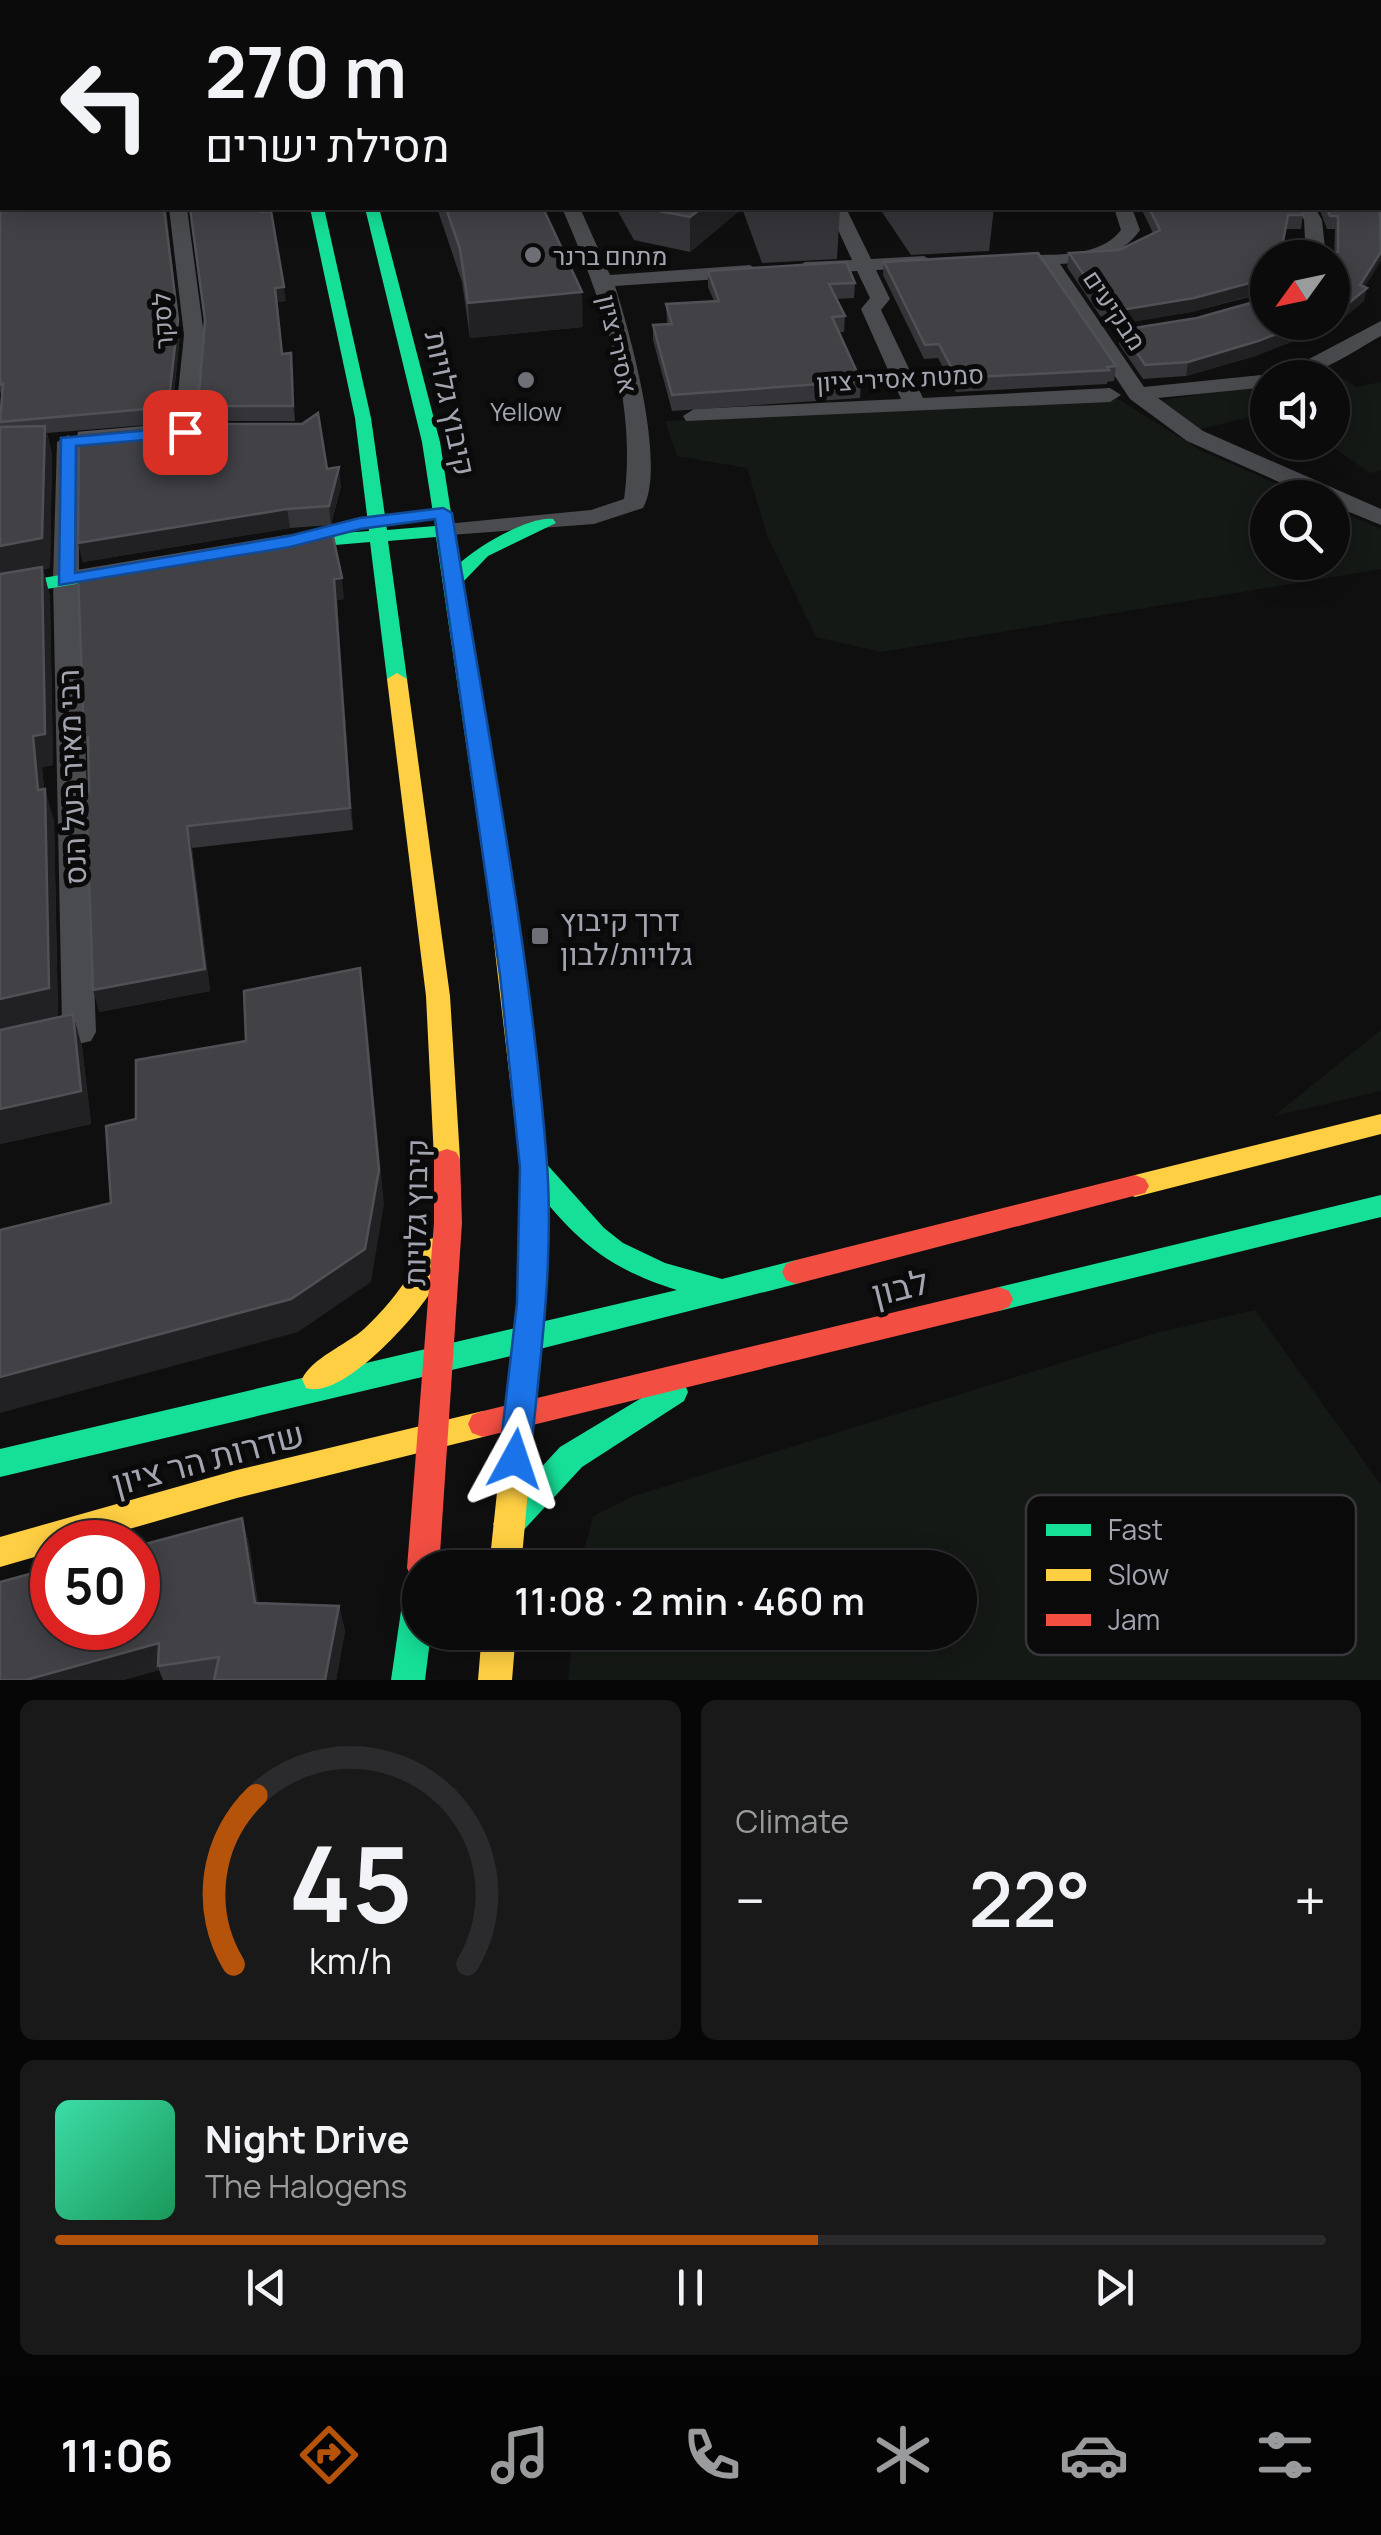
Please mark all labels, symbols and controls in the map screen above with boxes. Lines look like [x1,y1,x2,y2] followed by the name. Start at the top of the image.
[205,23,407,119] text: 270 m
[40,40,170,170] icon: left
[205,114,450,176] text: מסילת ישרים
[553,238,667,273] place label: מתחם ברנר
[1250,240,1350,340] north arrow
[1250,240,1350,580] map controls
[522,244,544,266] marker: מתחם ברנר
[1075,263,1155,357] street label: מבקיעים
[590,291,646,397] street label: אסירי ציון
[143,292,181,350] street label: לסקר
[416,327,486,479] street label: קיבוץ גלויות
[815,356,985,400] street label: סמטת אסירי ציון
[1250,360,1350,460] button: sound
[515,369,537,391] marker: Yellow
[143,390,228,475] pin
[490,394,562,429] place label: Yellow
[158,405,213,460] icon: arrive
[1250,480,1350,580] button: search
[47,668,95,886] street label: רבי מאיר בעל הנס
[560,899,693,974] place label: דרך קיבוץ גלויות/לבון
[529,925,551,947] marker: דרך קיבוץ גלויות/לבון
[393,1138,437,1286] street label: קיבוץ גלויות
[867,1257,933,1317] street label: לבון
[463,1407,567,1511] position arrow
[107,1409,309,1507] street label: שדרות הר ציון
[1026,1495,1356,1655] legend
[1108,1510,1163,1548] text: Fast
[30,1520,160,1650] speed limit sign: 50
[1108,1555,1169,1593] text: Slow
[514,1574,865,1626] text: 11:08 · 2 min · 460 m
[1108,1600,1160,1638] text: Jam
[736,1799,849,1843] text: Climate
[288,1811,412,1953] text: 45
[969,1847,1091,1950] text: 22°
[736,1862,765,1938] text: −
[1294,1862,1326,1938] text: +
[309,1936,392,1985] text: km/h
[205,2112,410,2164] text: Night Drive
[205,2164,407,2208] text: The Halogens
[239,2260,294,2315] icon: previous
[663,2260,718,2315] icon: pause
[1087,2260,1142,2315] icon: next
[294,2420,364,2490] icon: directions
[485,2420,555,2490] icon: music
[677,2420,747,2490] icon: phone
[868,2420,938,2490] icon: climate
[1059,2420,1129,2490] icon: car
[1250,2420,1320,2490] icon: filters
[61,2424,173,2486] text: 11:06

